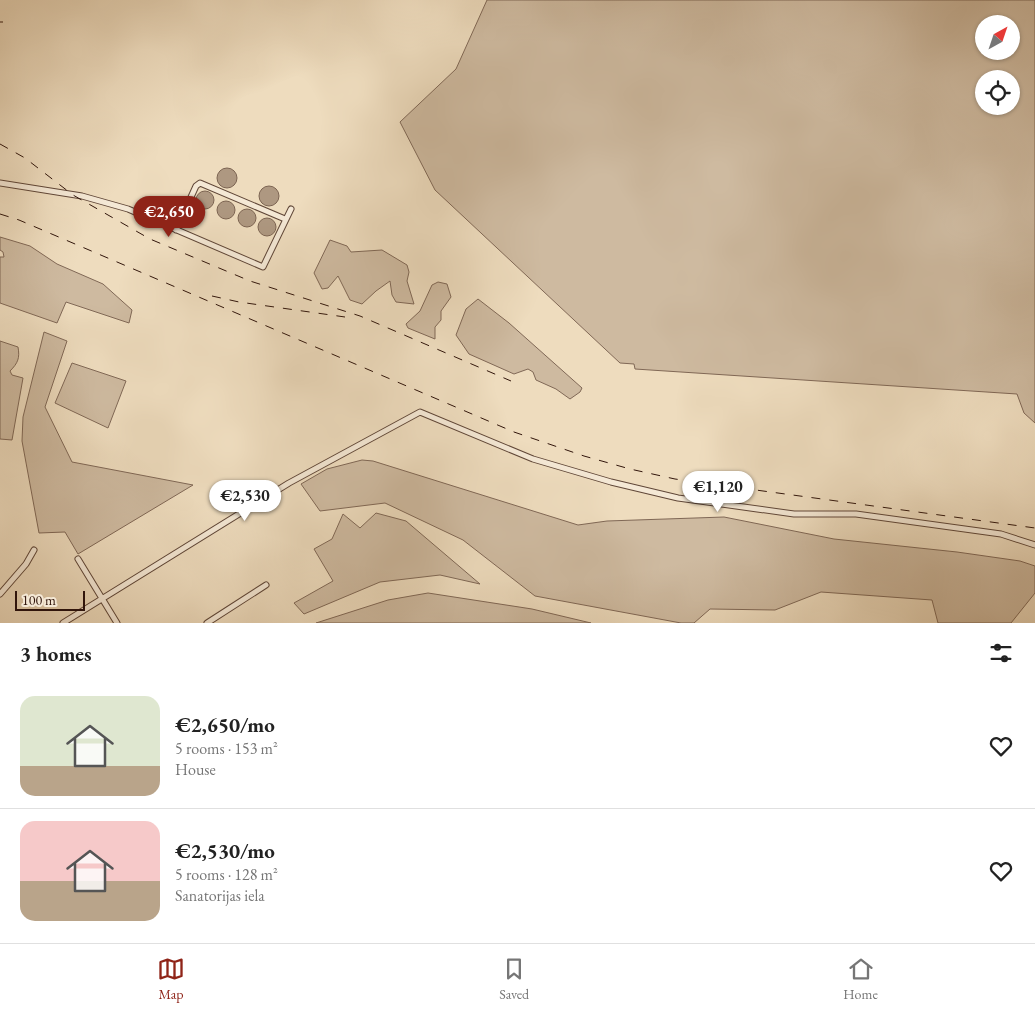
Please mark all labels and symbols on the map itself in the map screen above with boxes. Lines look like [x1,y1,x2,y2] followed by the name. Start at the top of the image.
[975,15,1020,60] north arrow
[128,196,210,238] pin: €2,650
[677,470,759,513] pin: €1,120
[204,480,286,522] pin: €2,530
[15,588,85,611] scale bar

